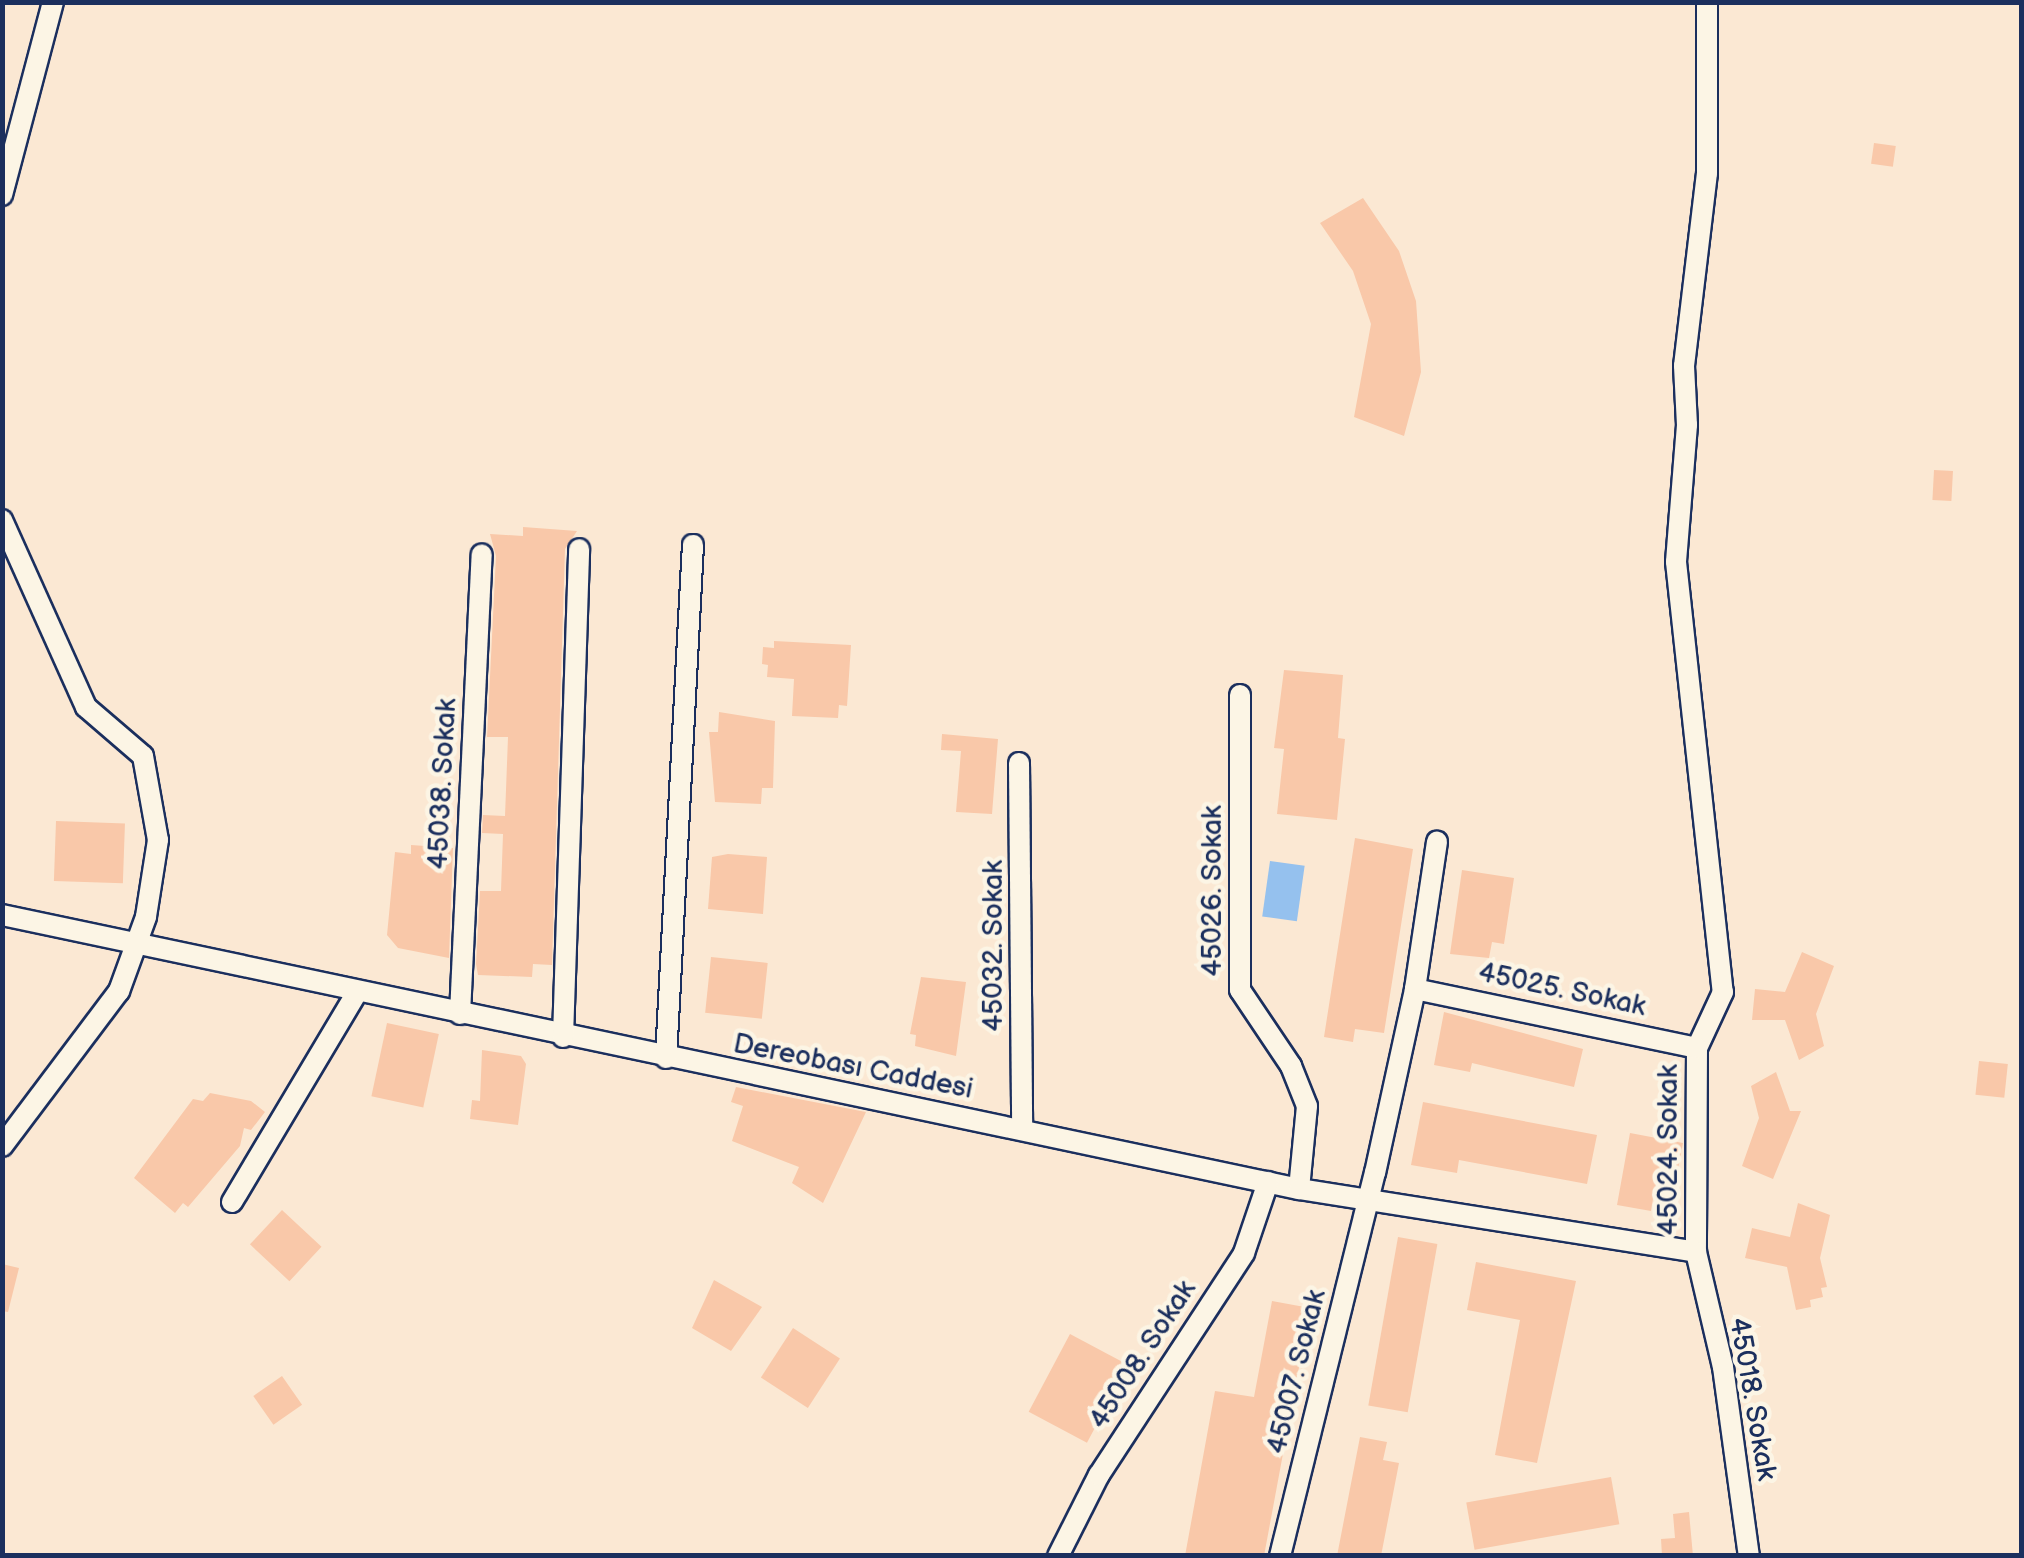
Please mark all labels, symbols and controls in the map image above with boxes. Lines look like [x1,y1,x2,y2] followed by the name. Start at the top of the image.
[422,697,464,871] street label: 45038. Sokak
[1196,805,1230,977] street label: 45026. Sokak
[977,860,1011,1032] street label: 45032. Sokak
[1475,956,1649,1024] street label: 45025. Sokak
[730,1027,976,1107] street label: Dereobası Caddesi
[1652,1064,1686,1236] street label: 45024. Sokak
[1082,1274,1204,1436] street label: 45008. Sokak
[1260,1286,1334,1458] street label: 45007. Sokak
[1721,1315,1783,1483] street label: 45018. Sokak

